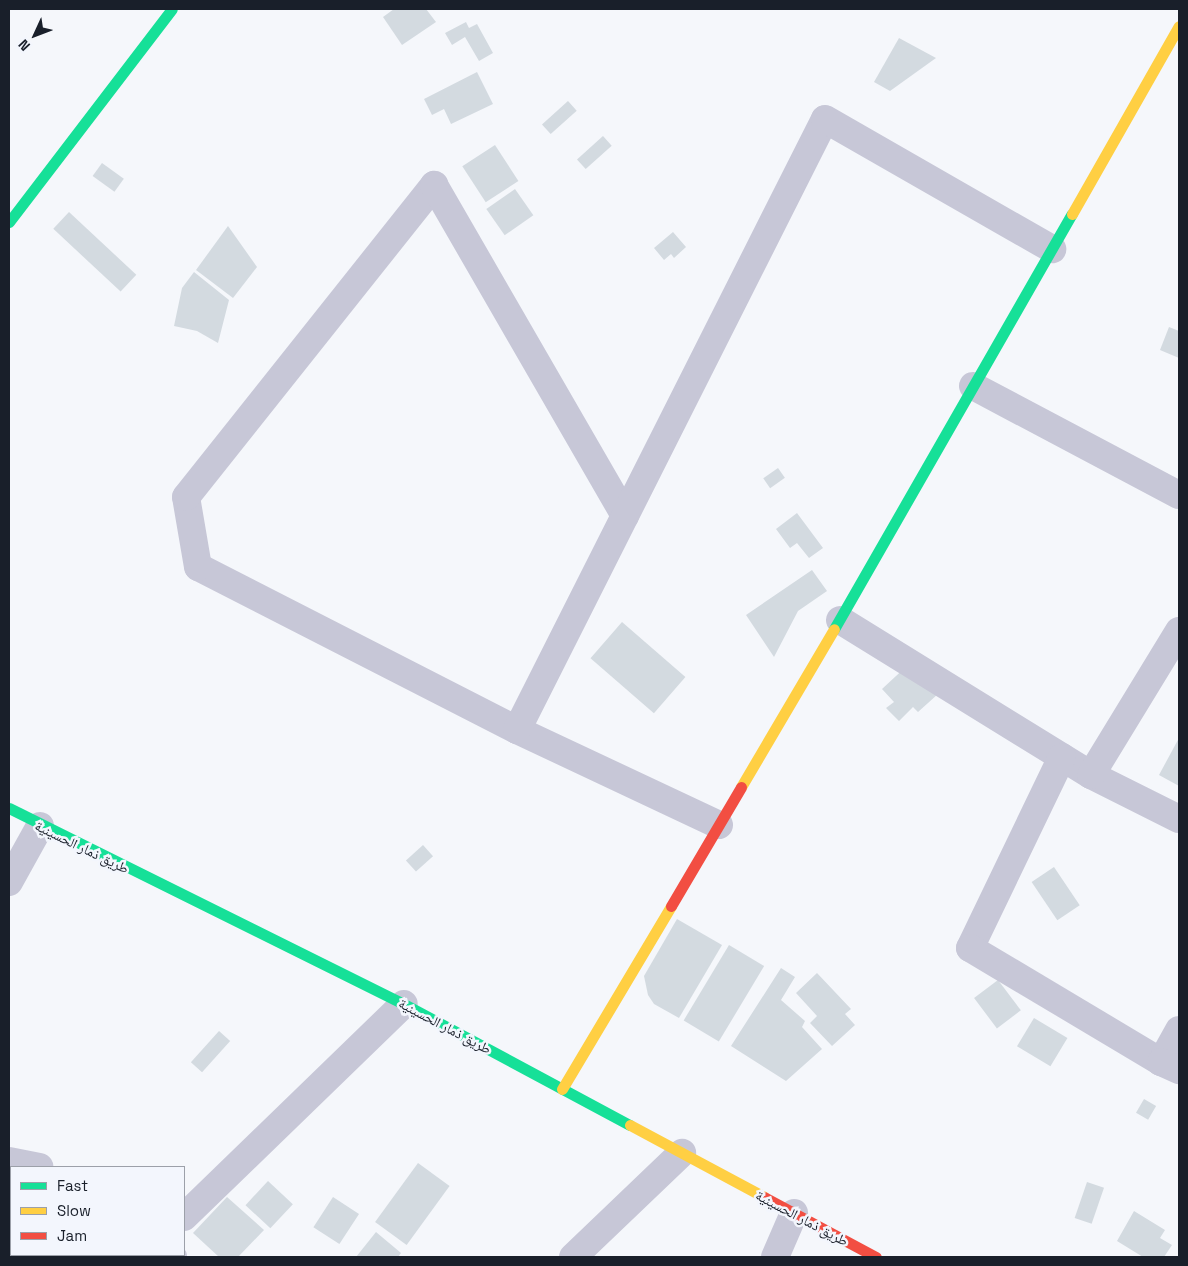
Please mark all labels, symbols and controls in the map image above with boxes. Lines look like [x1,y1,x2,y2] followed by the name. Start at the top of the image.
[10,10,60,60] north arrow
[14,36,34,55] text: N
[32,817,132,877] street label: طريق ذمار الحسينية
[396,995,494,1057] street label: طريق ذمار الحسينية
[10,1166,185,1256] legend
[57,1176,88,1195] text: Fast
[753,1187,851,1249] street label: طريق ذمار الحسينية
[57,1201,91,1220] text: Slow
[57,1226,87,1245] text: Jam

